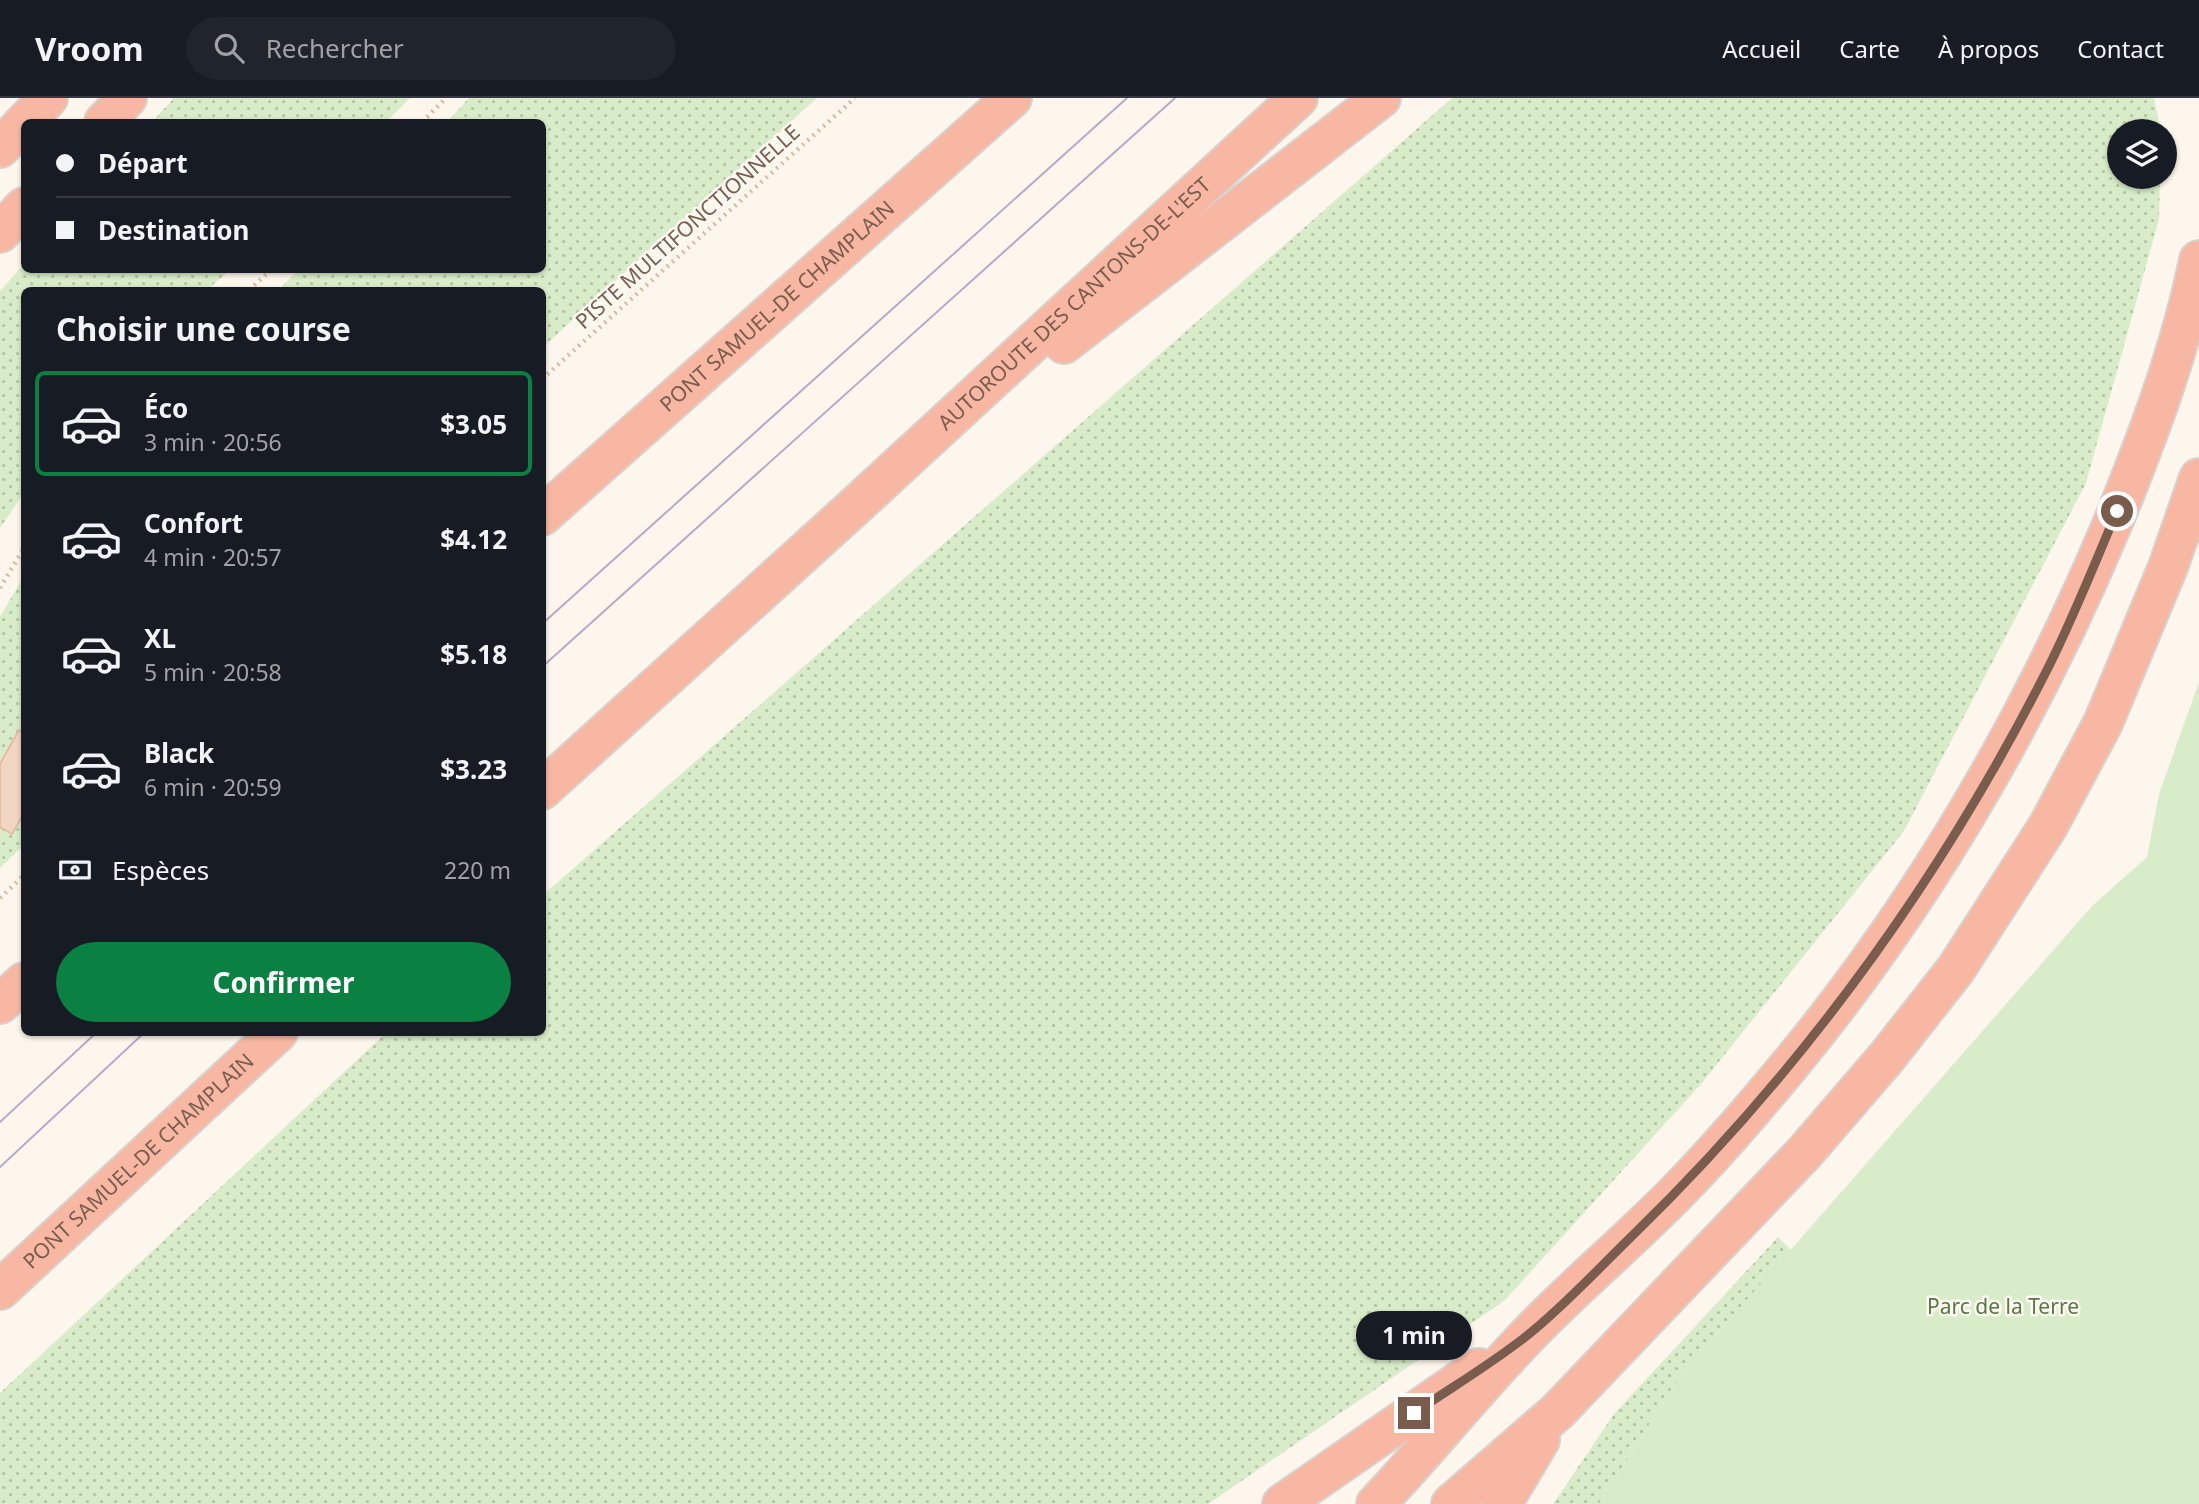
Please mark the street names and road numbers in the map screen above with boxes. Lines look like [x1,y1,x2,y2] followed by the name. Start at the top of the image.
[569,118,806,335] street label: PISTE MULTIFONCTIONNELLE
[931,170,1216,436] street label: AUTOROUTE DES CANTONS-DE-L'EST
[653,194,900,418] street label: PONT SAMUEL-DE CHAMPLAIN
[16,1047,259,1275] street label: PONT SAMUEL-DE CHAMPLAIN

